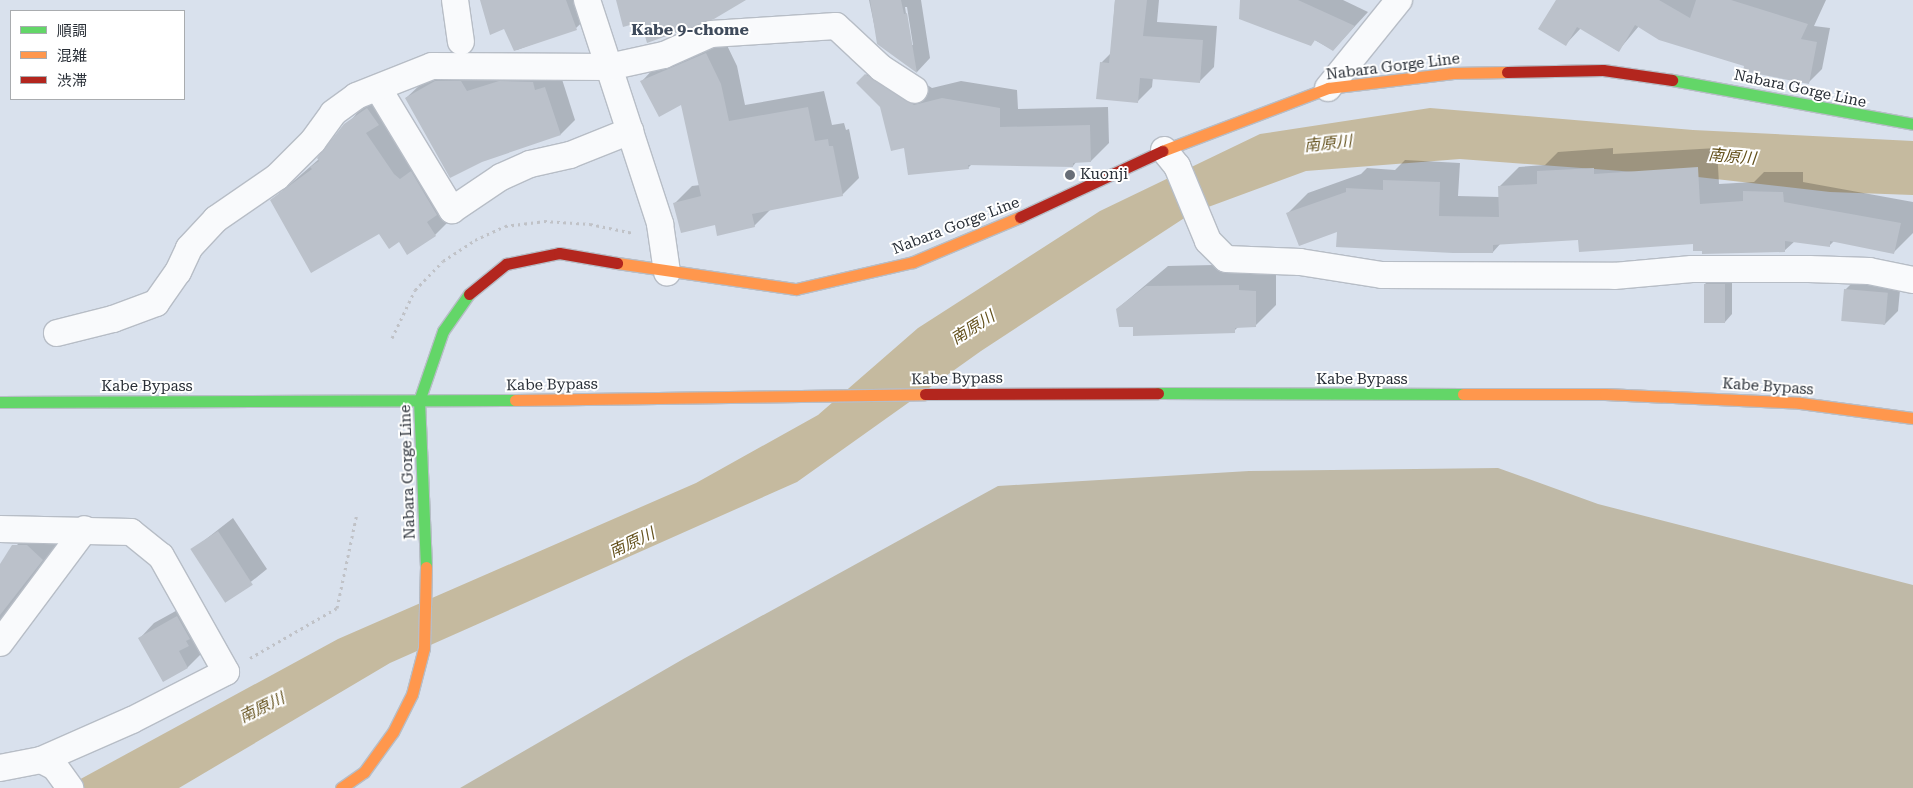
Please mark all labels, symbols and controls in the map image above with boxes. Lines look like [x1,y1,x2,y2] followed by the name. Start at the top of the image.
[10,10,185,100] legend
[631,20,749,40] district label: Kabe 9-chome
[57,22,87,40] text: 順調
[57,47,87,65] text: 混雑
[1325,50,1461,84] street label: Nabara Gorge Line
[1732,66,1868,112] street label: Nabara Gorge Line
[57,72,87,90] text: 渋滞
[1303,132,1353,156] water label: 南原川
[1707,145,1757,169] water label: 南原川
[1080,166,1128,184] place label: Kuonji
[1064,169,1076,181] marker: Kuonji
[890,193,1022,259] street label: Nabara Gorge Line
[948,307,998,349] water label: 南原川
[911,369,1003,389] street label: Kabe Bypass
[1316,371,1408,389] street label: Kabe Bypass
[506,375,598,395] street label: Kabe Bypass
[1722,375,1814,399] street label: Kabe Bypass
[101,378,193,396] street label: Kabe Bypass
[397,404,419,540] street label: Nabara Gorge Line
[606,524,658,562] water label: 南原川
[236,689,288,727] water label: 南原川

